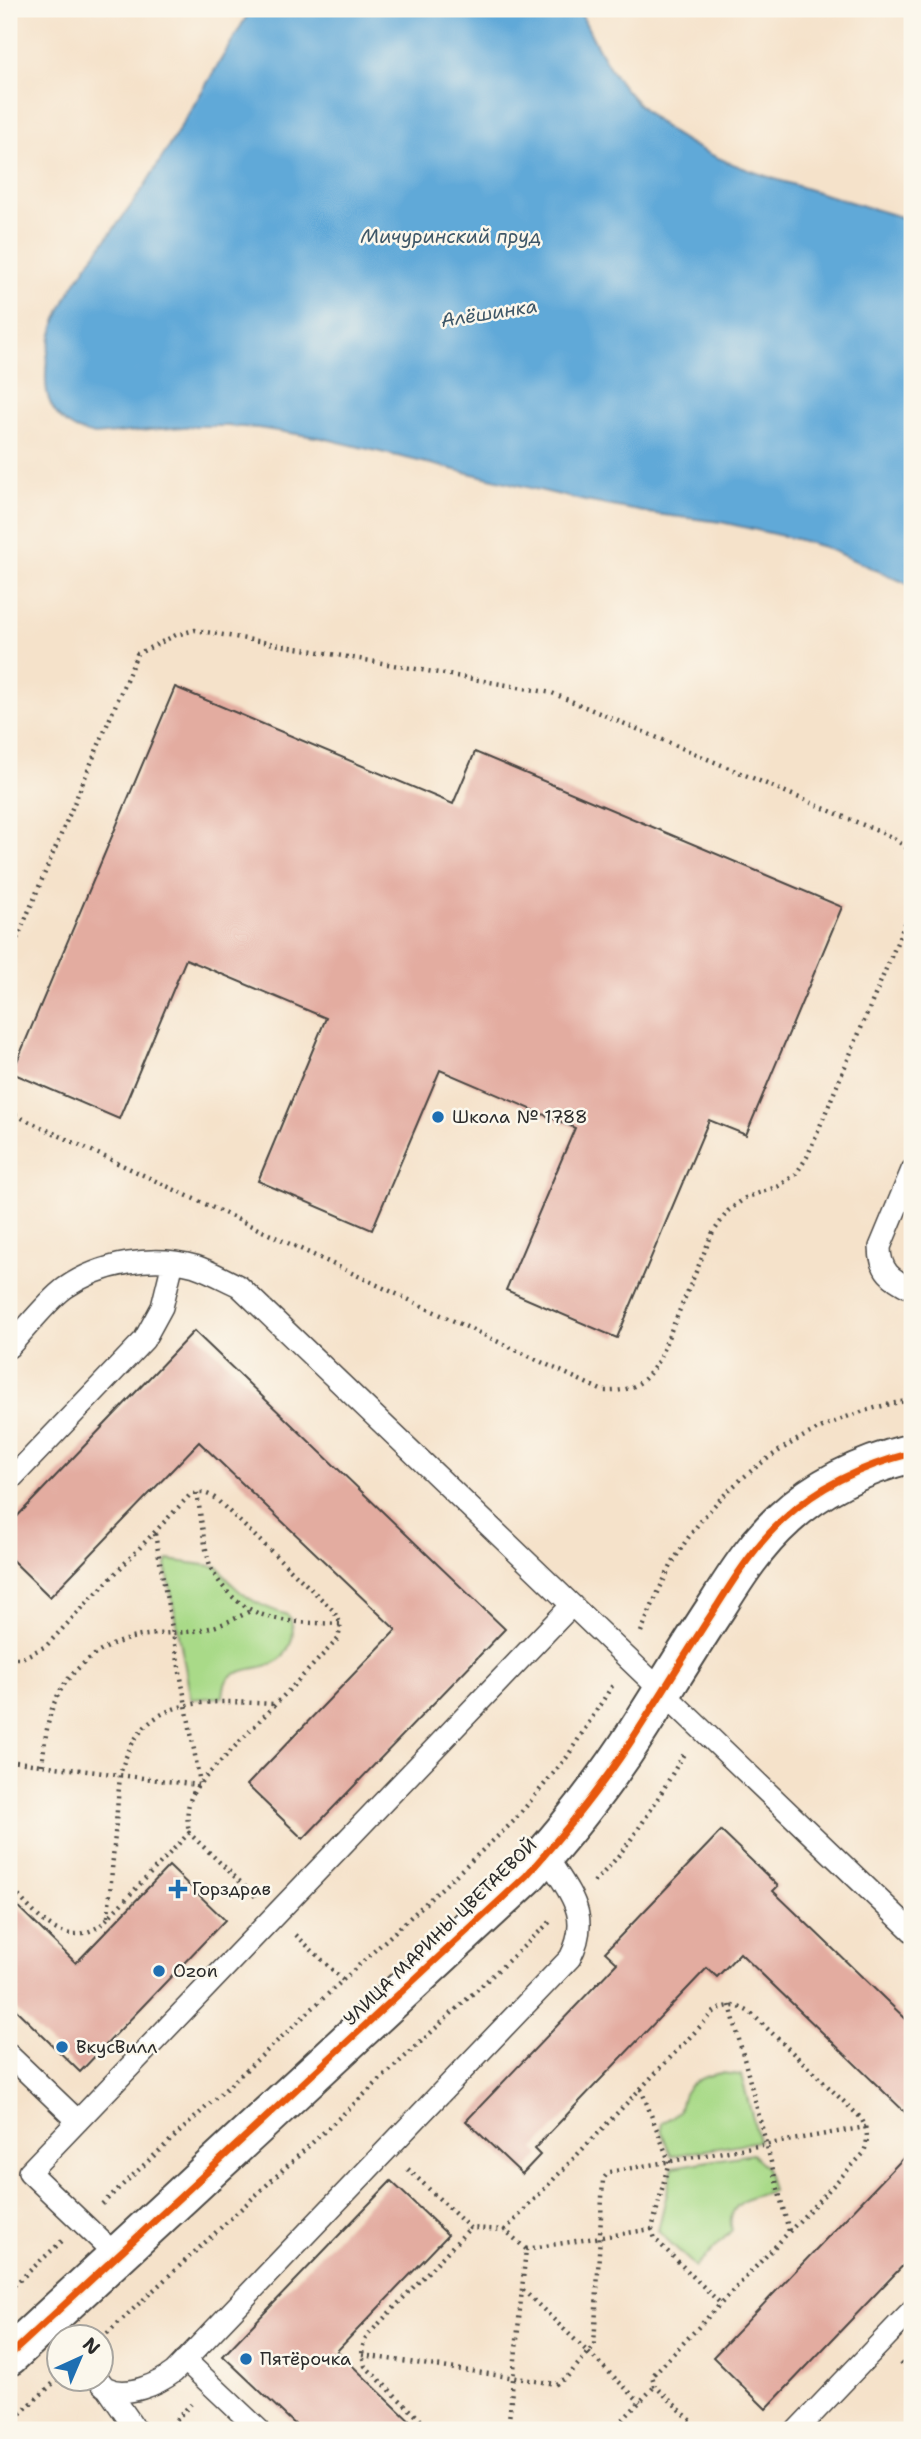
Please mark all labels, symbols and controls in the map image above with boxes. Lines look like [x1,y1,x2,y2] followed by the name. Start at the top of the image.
[361,224,541,249] water label: Мичуринский пруд
[439,293,539,333] water label: Алёшинка
[452,1105,588,1129] place label: Школа № 1788
[430,1109,446,1125] marker: Школа № 1788
[338,1833,542,2031] street label: УЛИЦА МАРИНЫ ЦВЕТАЕВОЙ
[192,1877,271,1901] place label: Горздрав
[170,1881,186,1897] marker: Горздрав
[173,1959,218,1983] place label: Ozon
[151,1963,167,1979] marker: Ozon
[76,2035,157,2059] place label: ВкусВилл
[54,2039,70,2055] marker: ВкусВилл
[46,2324,116,2394] north arrow
[77,2332,106,2360] text: N
[260,2347,351,2371] place label: Пятёрочка
[238,2351,254,2367] marker: Пятёрочка

